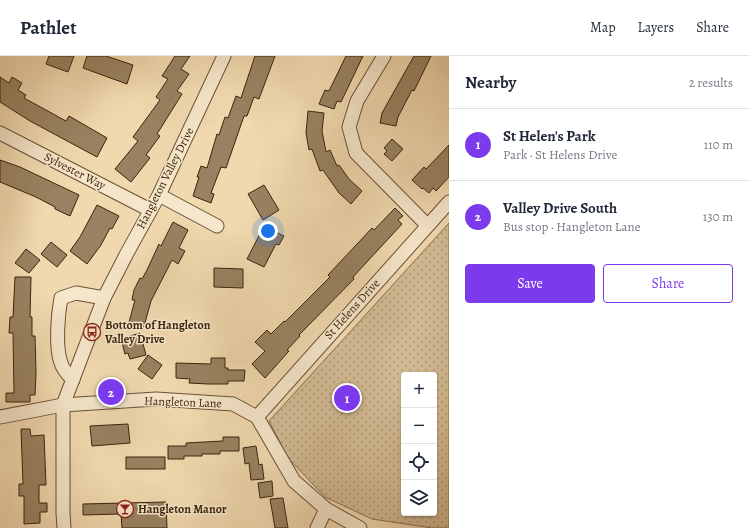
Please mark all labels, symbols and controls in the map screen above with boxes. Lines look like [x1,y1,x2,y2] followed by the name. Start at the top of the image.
[20,15,76,41] text: Pathlet
[590,18,616,37] text: Map
[638,18,674,37] text: Layers
[696,18,729,37] text: Share
[465,71,516,94] text: Nearby
[689,74,733,91] text: 2 results
[132,124,198,232] street label: Hangleton Valley Drive
[503,126,596,146] text: St Helen's Park
[476,136,480,153] text: 1
[704,136,733,153] text: 110 m
[503,146,617,163] text: Park · St Helens Drive
[42,149,109,194] street label: Sylvester Way
[503,198,617,218] text: Valley Drive South
[475,208,481,225] text: 2
[703,208,733,225] text: 130 m
[503,218,640,235] text: Bus stop · Hangleton Lane
[258,221,278,241] your location
[465,264,595,303] button: Save
[603,264,733,303] button: Share
[321,275,383,343] street label: St Helens Drive
[104,317,211,347] place label: Bottom of Hangleton Valley Drive
[82,322,102,342] bus stop icon: Bottom of Hangleton Valley Drive
[401,372,437,516] map controls
[401,372,437,408] button: +
[98,377,124,407] pin: 2
[334,383,360,413] pin: 1
[144,393,222,411] street label: Hangleton Lane
[401,408,437,444] button: −
[401,444,437,480] button: locate
[401,480,437,516] button: layers
[115,499,135,519] bar icon: Hangleton Manor
[138,501,227,517] place label: Hangleton Manor

